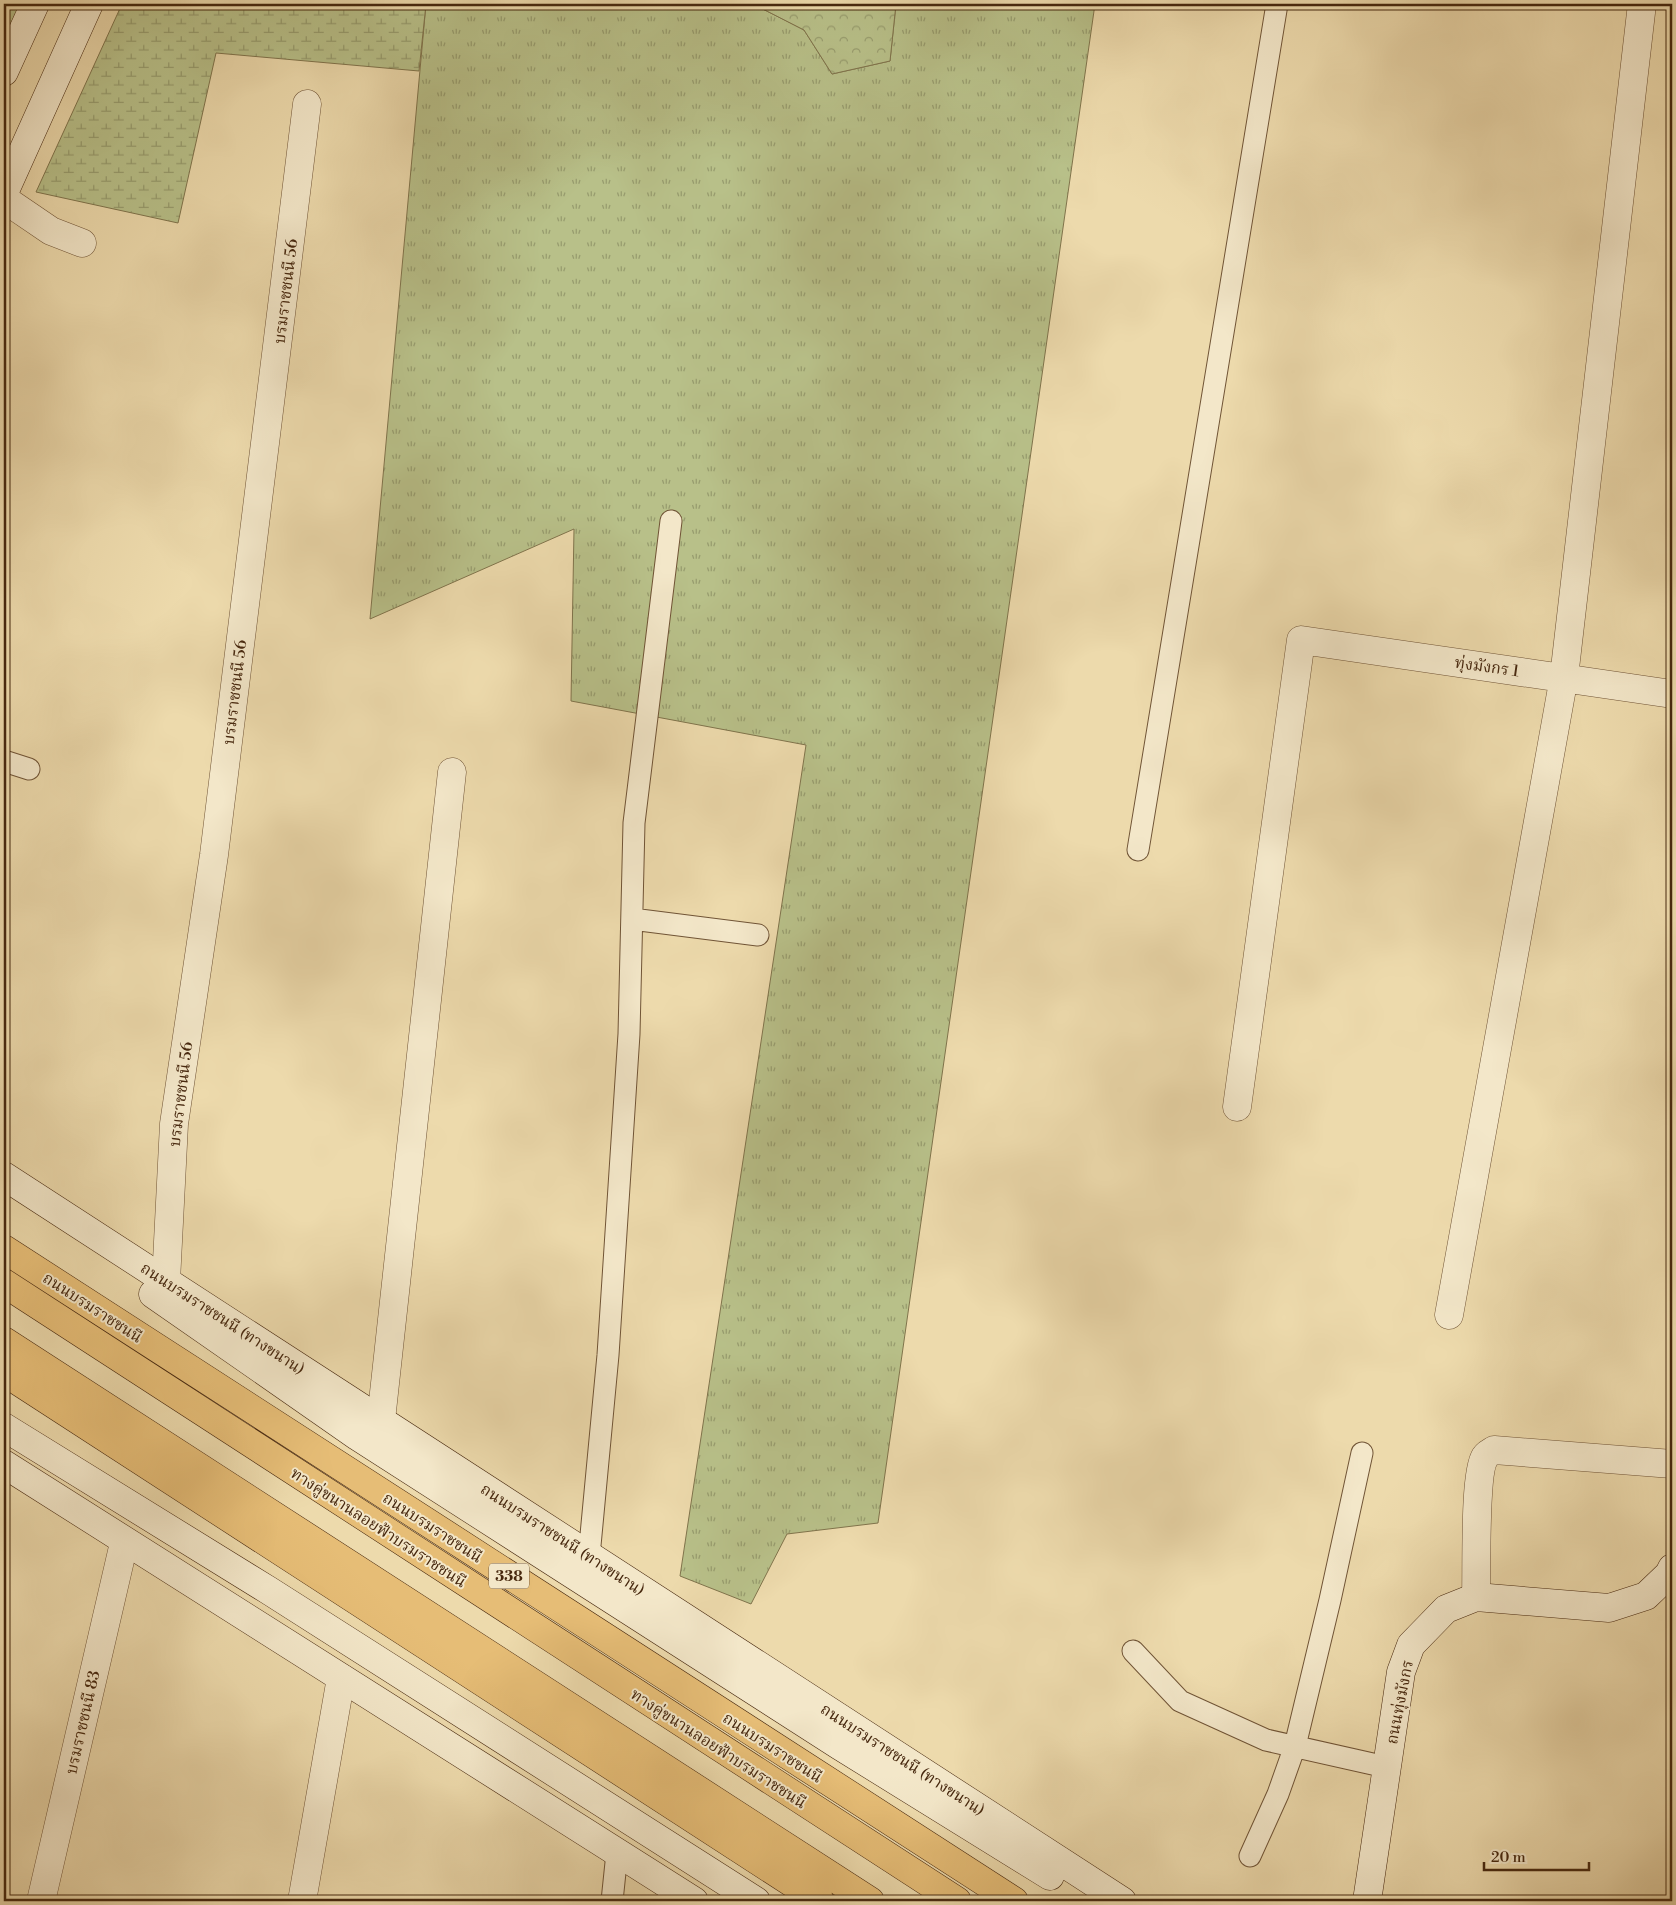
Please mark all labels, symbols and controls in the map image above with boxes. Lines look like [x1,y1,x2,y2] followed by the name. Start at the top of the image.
[270,237,302,345] street label: บรมราชชนนี 56
[219,638,251,746] street label: บรมราชชนนี 56
[1453,653,1520,682] street label: ทุ่งมังกร 1
[165,1040,197,1148] street label: บรมราชชนนี 56
[137,1258,308,1379] street label: ถนนบรมราชชนนี (ทางขนาน)
[39,1268,146,1347] street label: ถนนบรมราชชนนี
[287,1463,470,1592] street label: ทางคู่ขนานลอยฟ้าบรมราชชนนี
[477,1479,648,1600] street label: ถนนบรมราชชนนี (ทางขนาน)
[379,1488,486,1567] street label: ถนนบรมราชชนนี
[489,1564,529,1588] road number: 338
[1382,1658,1419,1746] street label: ถนนทุ่งมังกร
[61,1668,105,1776] street label: บรมราชชนนี 83
[627,1684,810,1813] street label: ทางคู่ขนานลอยฟ้าบรมราชชนนี
[817,1699,988,1820] street label: ถนนบรมราชชนนี (ทางขนาน)
[719,1708,826,1787] street label: ถนนบรมราชชนนี
[1484,1840,1588,1872] scale bar
[1491,1848,1526,1867] text: 20 m

